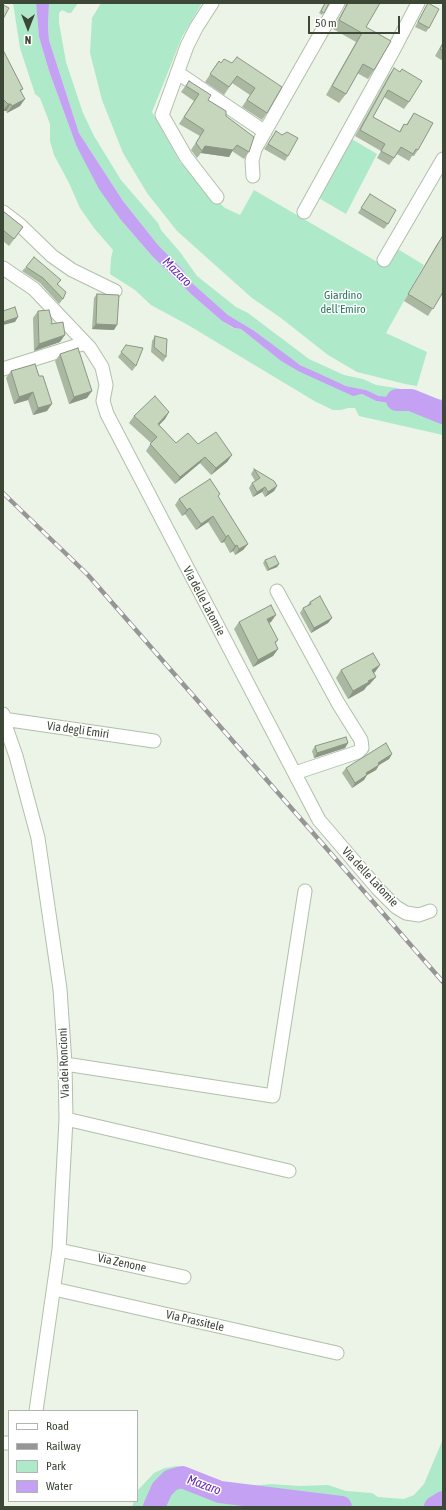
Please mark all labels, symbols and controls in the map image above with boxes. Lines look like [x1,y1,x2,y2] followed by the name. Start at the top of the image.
[8,8,48,48] north arrow
[310,8,402,34] scale bar
[315,16,337,30] text: 50 m
[25,34,31,46] text: N
[159,254,195,290] water label: Mazaro
[320,288,366,316] park label: Giardino dell'Emiro
[180,564,228,638] street label: Via delle Latomie
[46,719,110,741] street label: Via degli Emiri
[339,844,401,910] street label: Via delle Latomie
[56,1028,72,1098] street label: Via dei Roncioni
[96,1251,148,1275] street label: Via Zenone
[165,1307,225,1335] street label: Via Prassitele
[8,1410,138,1502] legend
[46,1419,69,1433] text: Road
[46,1439,81,1453] text: Railway
[46,1459,66,1473] text: Park
[185,1472,223,1498] water label: Mazaro
[46,1479,72,1493] text: Water

